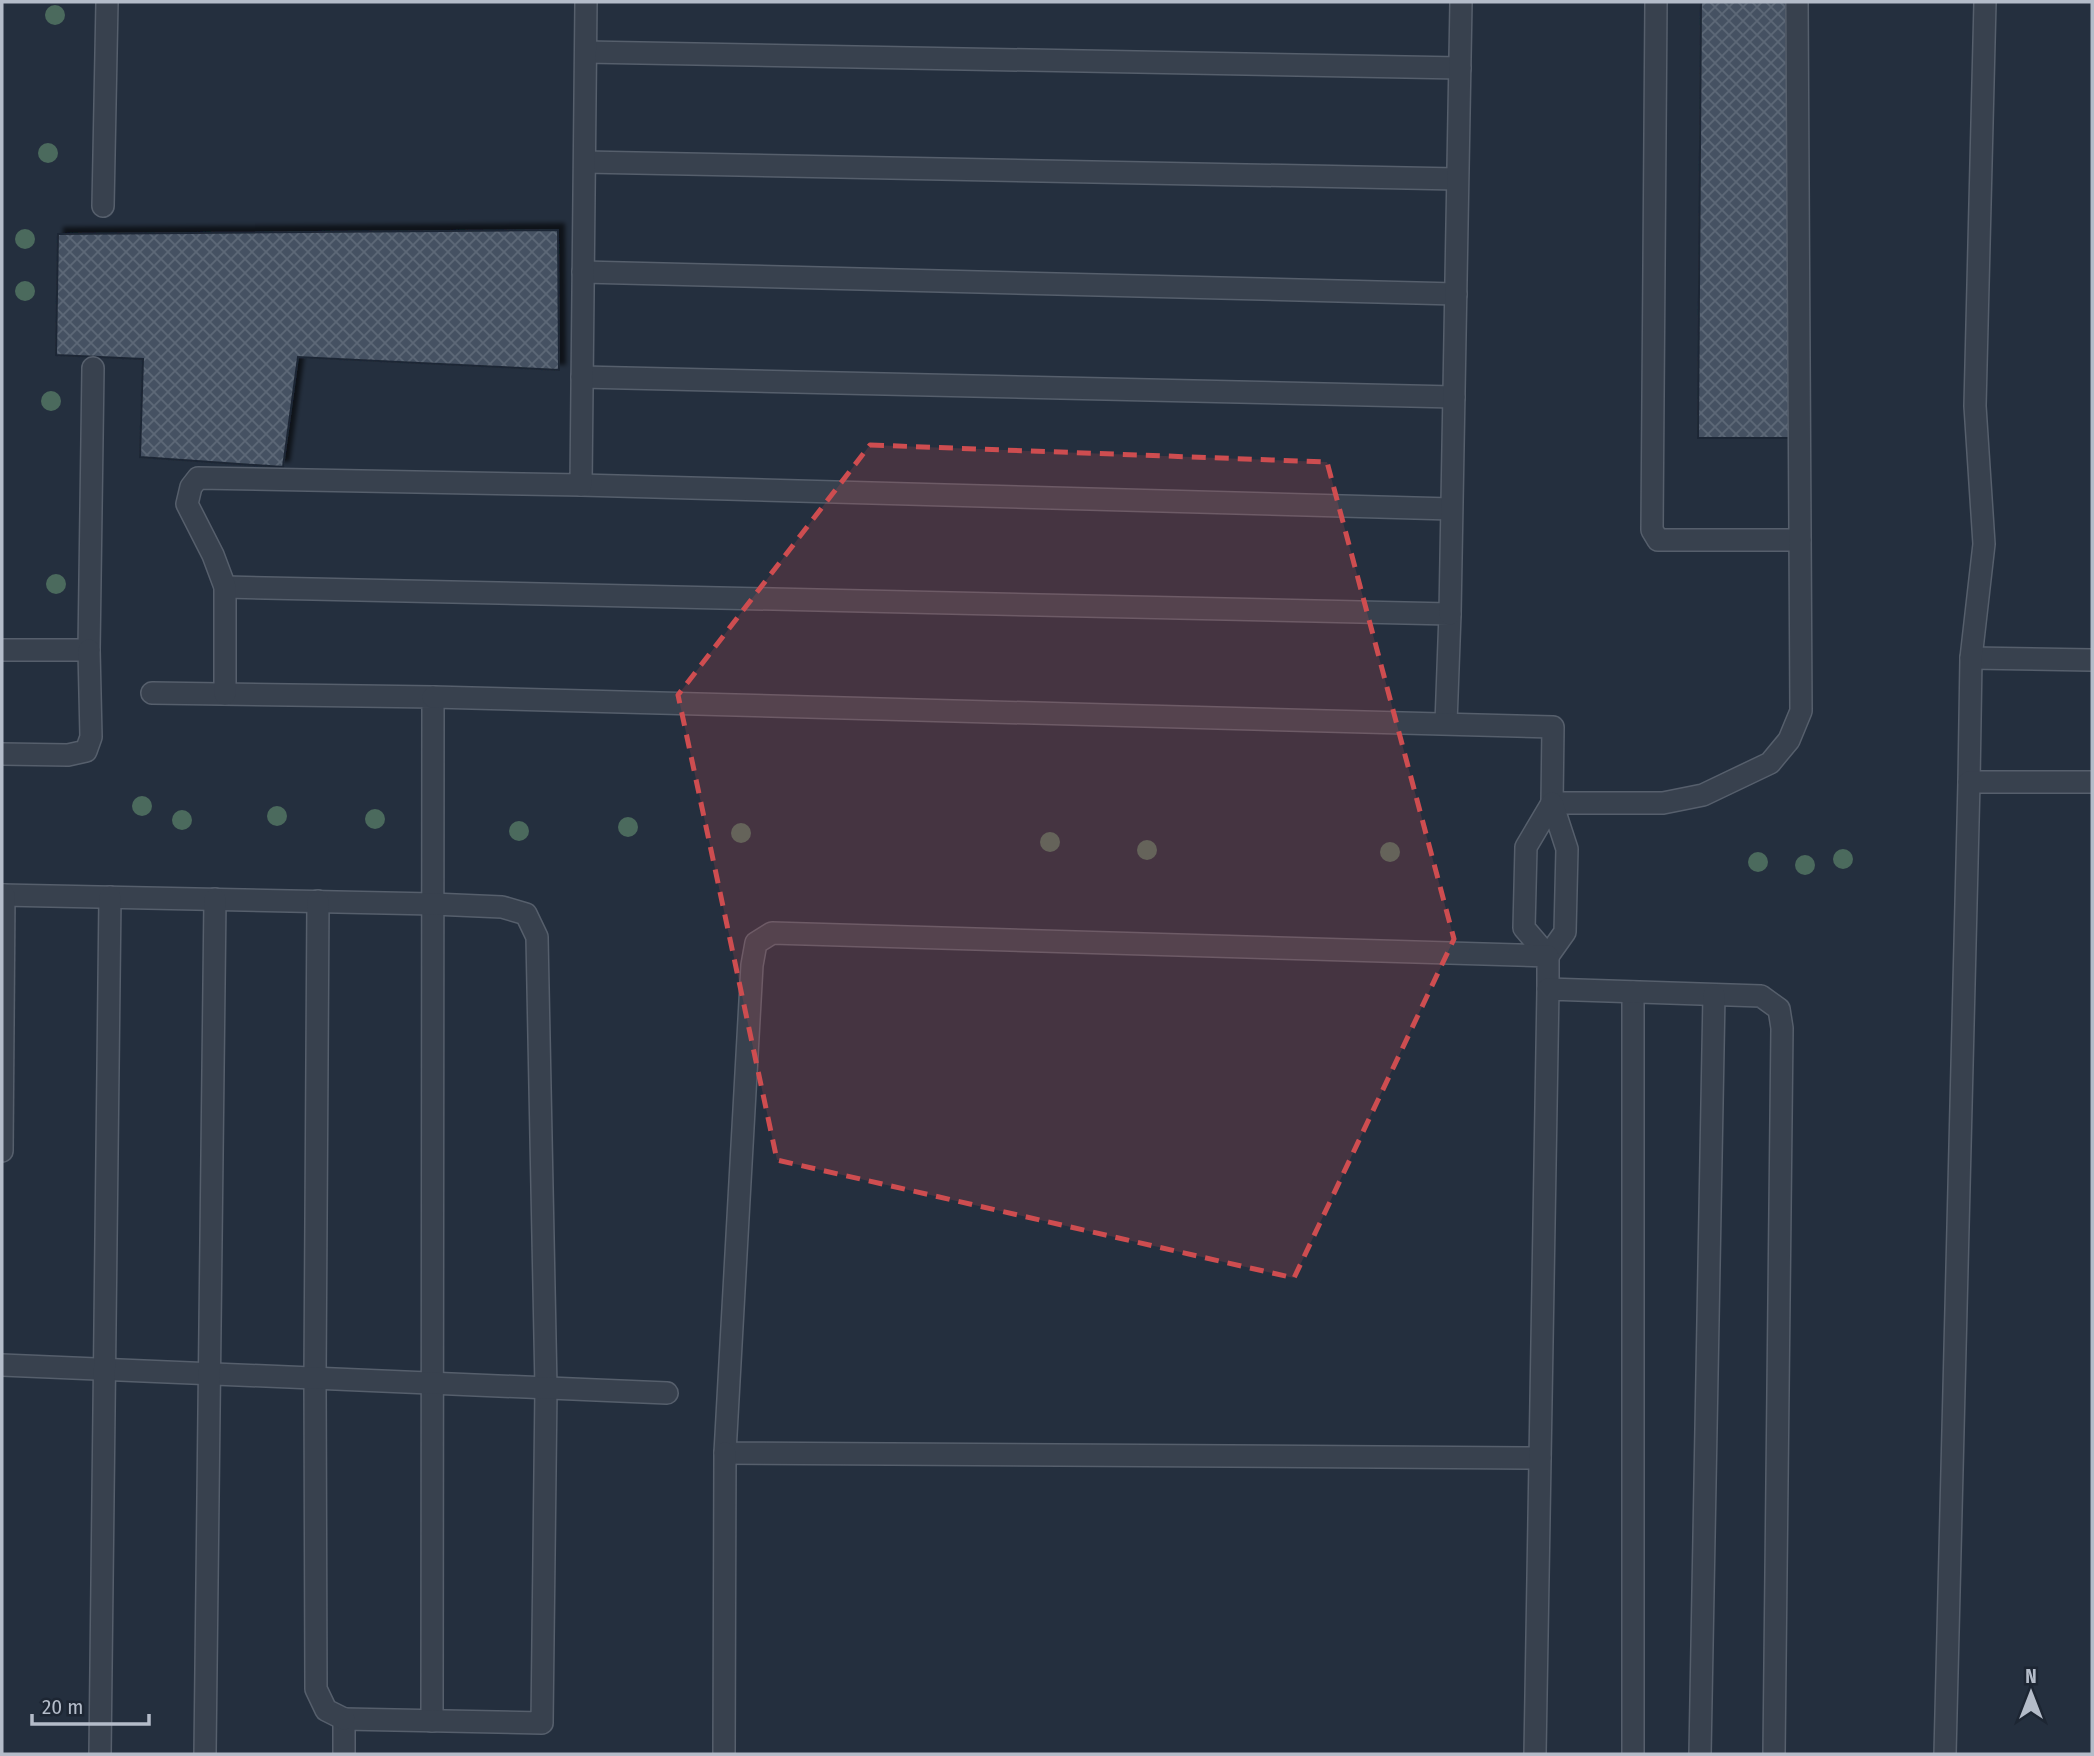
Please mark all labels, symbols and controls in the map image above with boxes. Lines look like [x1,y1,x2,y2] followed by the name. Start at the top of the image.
[1996,1658,2066,1728] north arrow
[2025,1665,2037,1688] text: N
[32,1682,149,1726] scale bar
[42,1694,83,1720] text: 20 m

